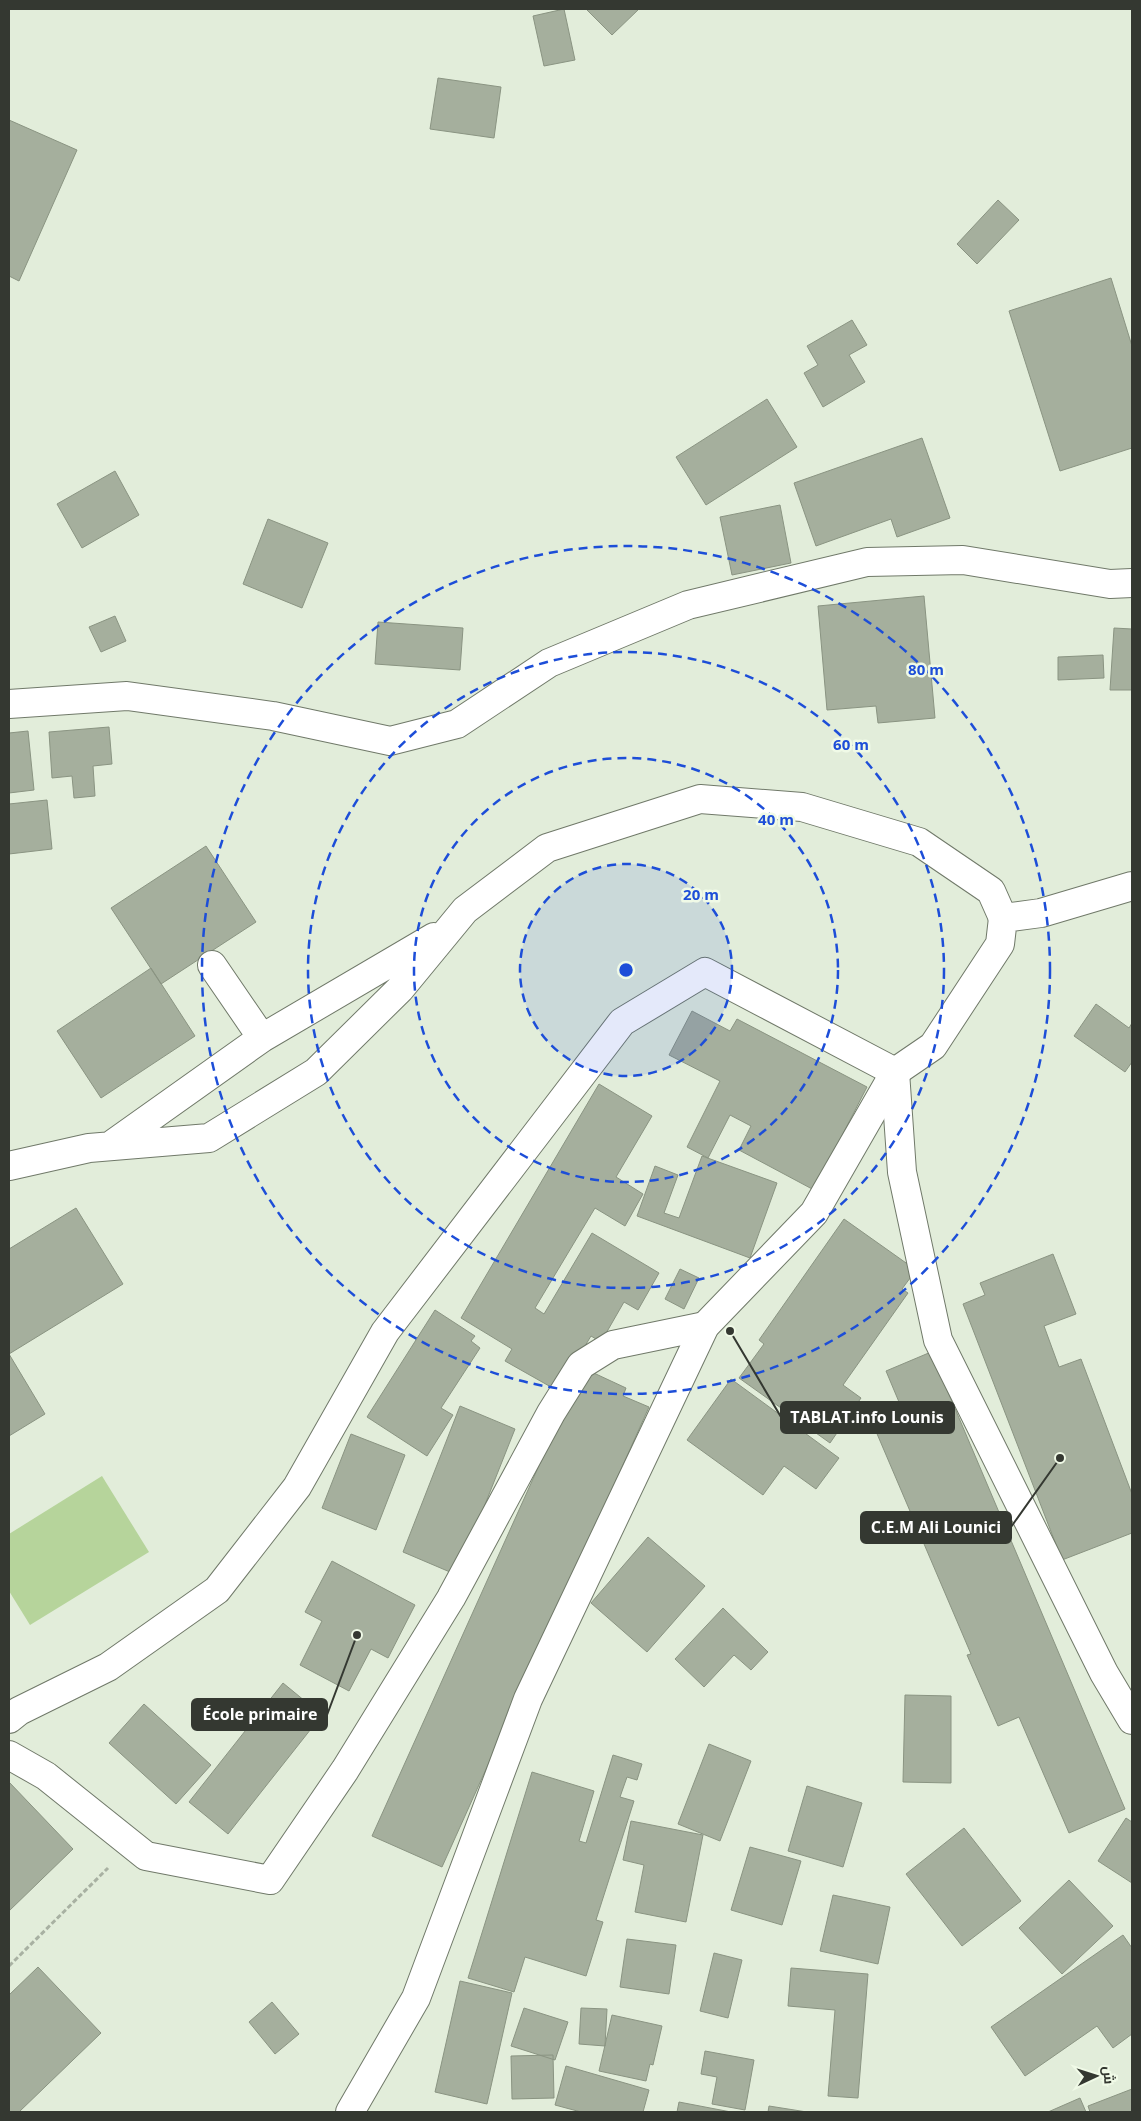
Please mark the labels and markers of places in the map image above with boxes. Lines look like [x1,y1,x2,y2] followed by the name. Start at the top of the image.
[617,961,635,979] centre of rings
[781,1402,954,1433] callout: TABLAT.info Lounis
[861,1512,1011,1543] callout: C.E.M Ali Lounici
[192,1699,327,1730] callout: École primaire

